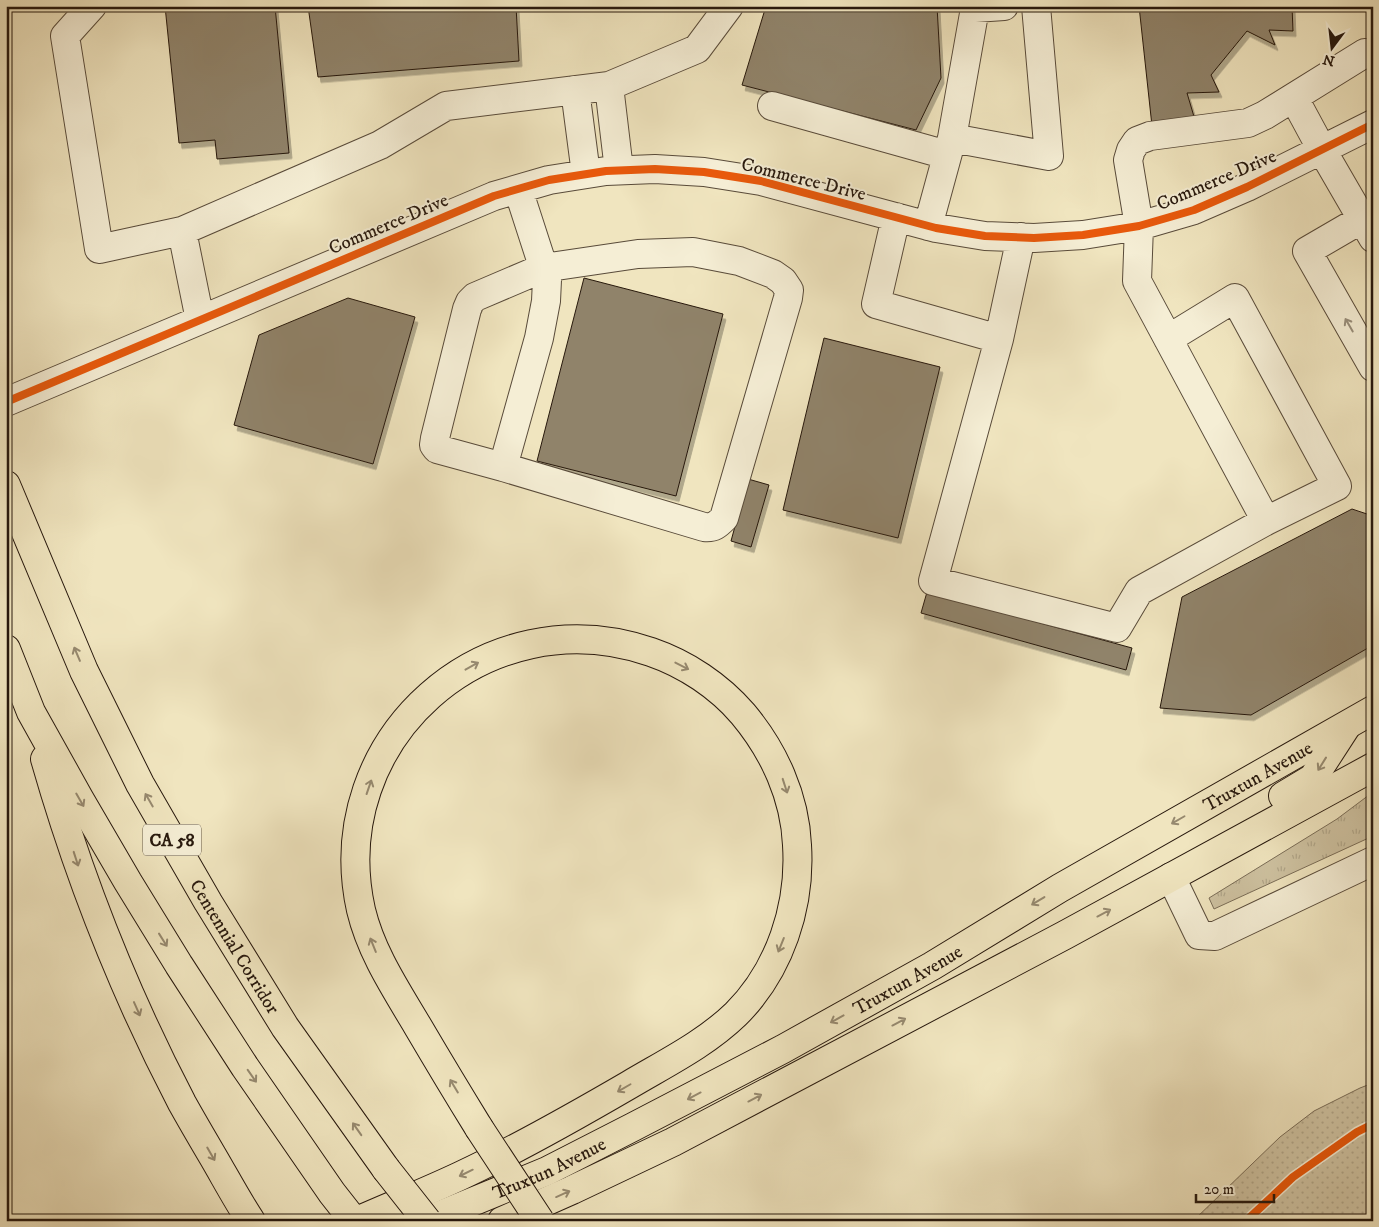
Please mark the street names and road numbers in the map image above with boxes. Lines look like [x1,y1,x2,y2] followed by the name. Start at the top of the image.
[1153,145,1280,216] street label: Commerce Drive
[739,153,868,206] street label: Commerce Drive
[325,189,452,260] street label: Commerce Drive
[1199,737,1317,817] street label: Truxtun Avenue
[143,824,201,856] road number: CA 58
[184,876,284,1018] street label: Centennial Corridor
[849,940,967,1021] street label: Truxtun Avenue
[490,1133,610,1205] street label: Truxtun Avenue

